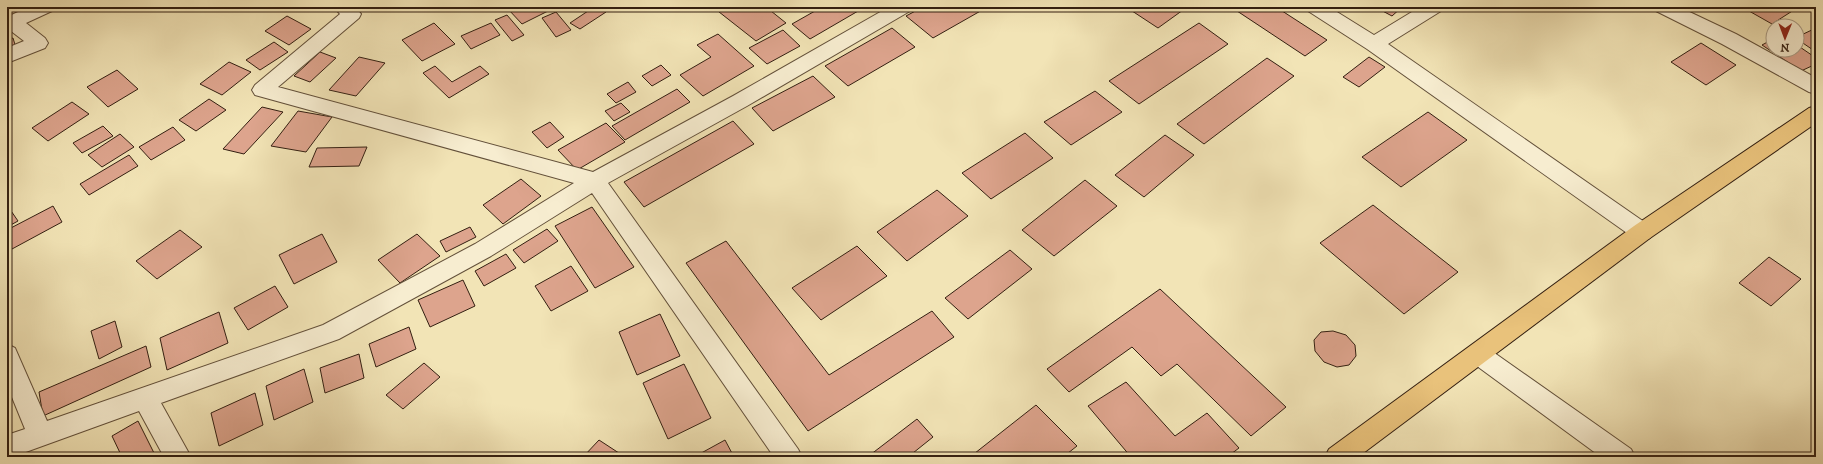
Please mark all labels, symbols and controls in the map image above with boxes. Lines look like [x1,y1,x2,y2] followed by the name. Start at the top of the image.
[1765,18,1805,58] north arrow
[1780,40,1789,54] text: N

